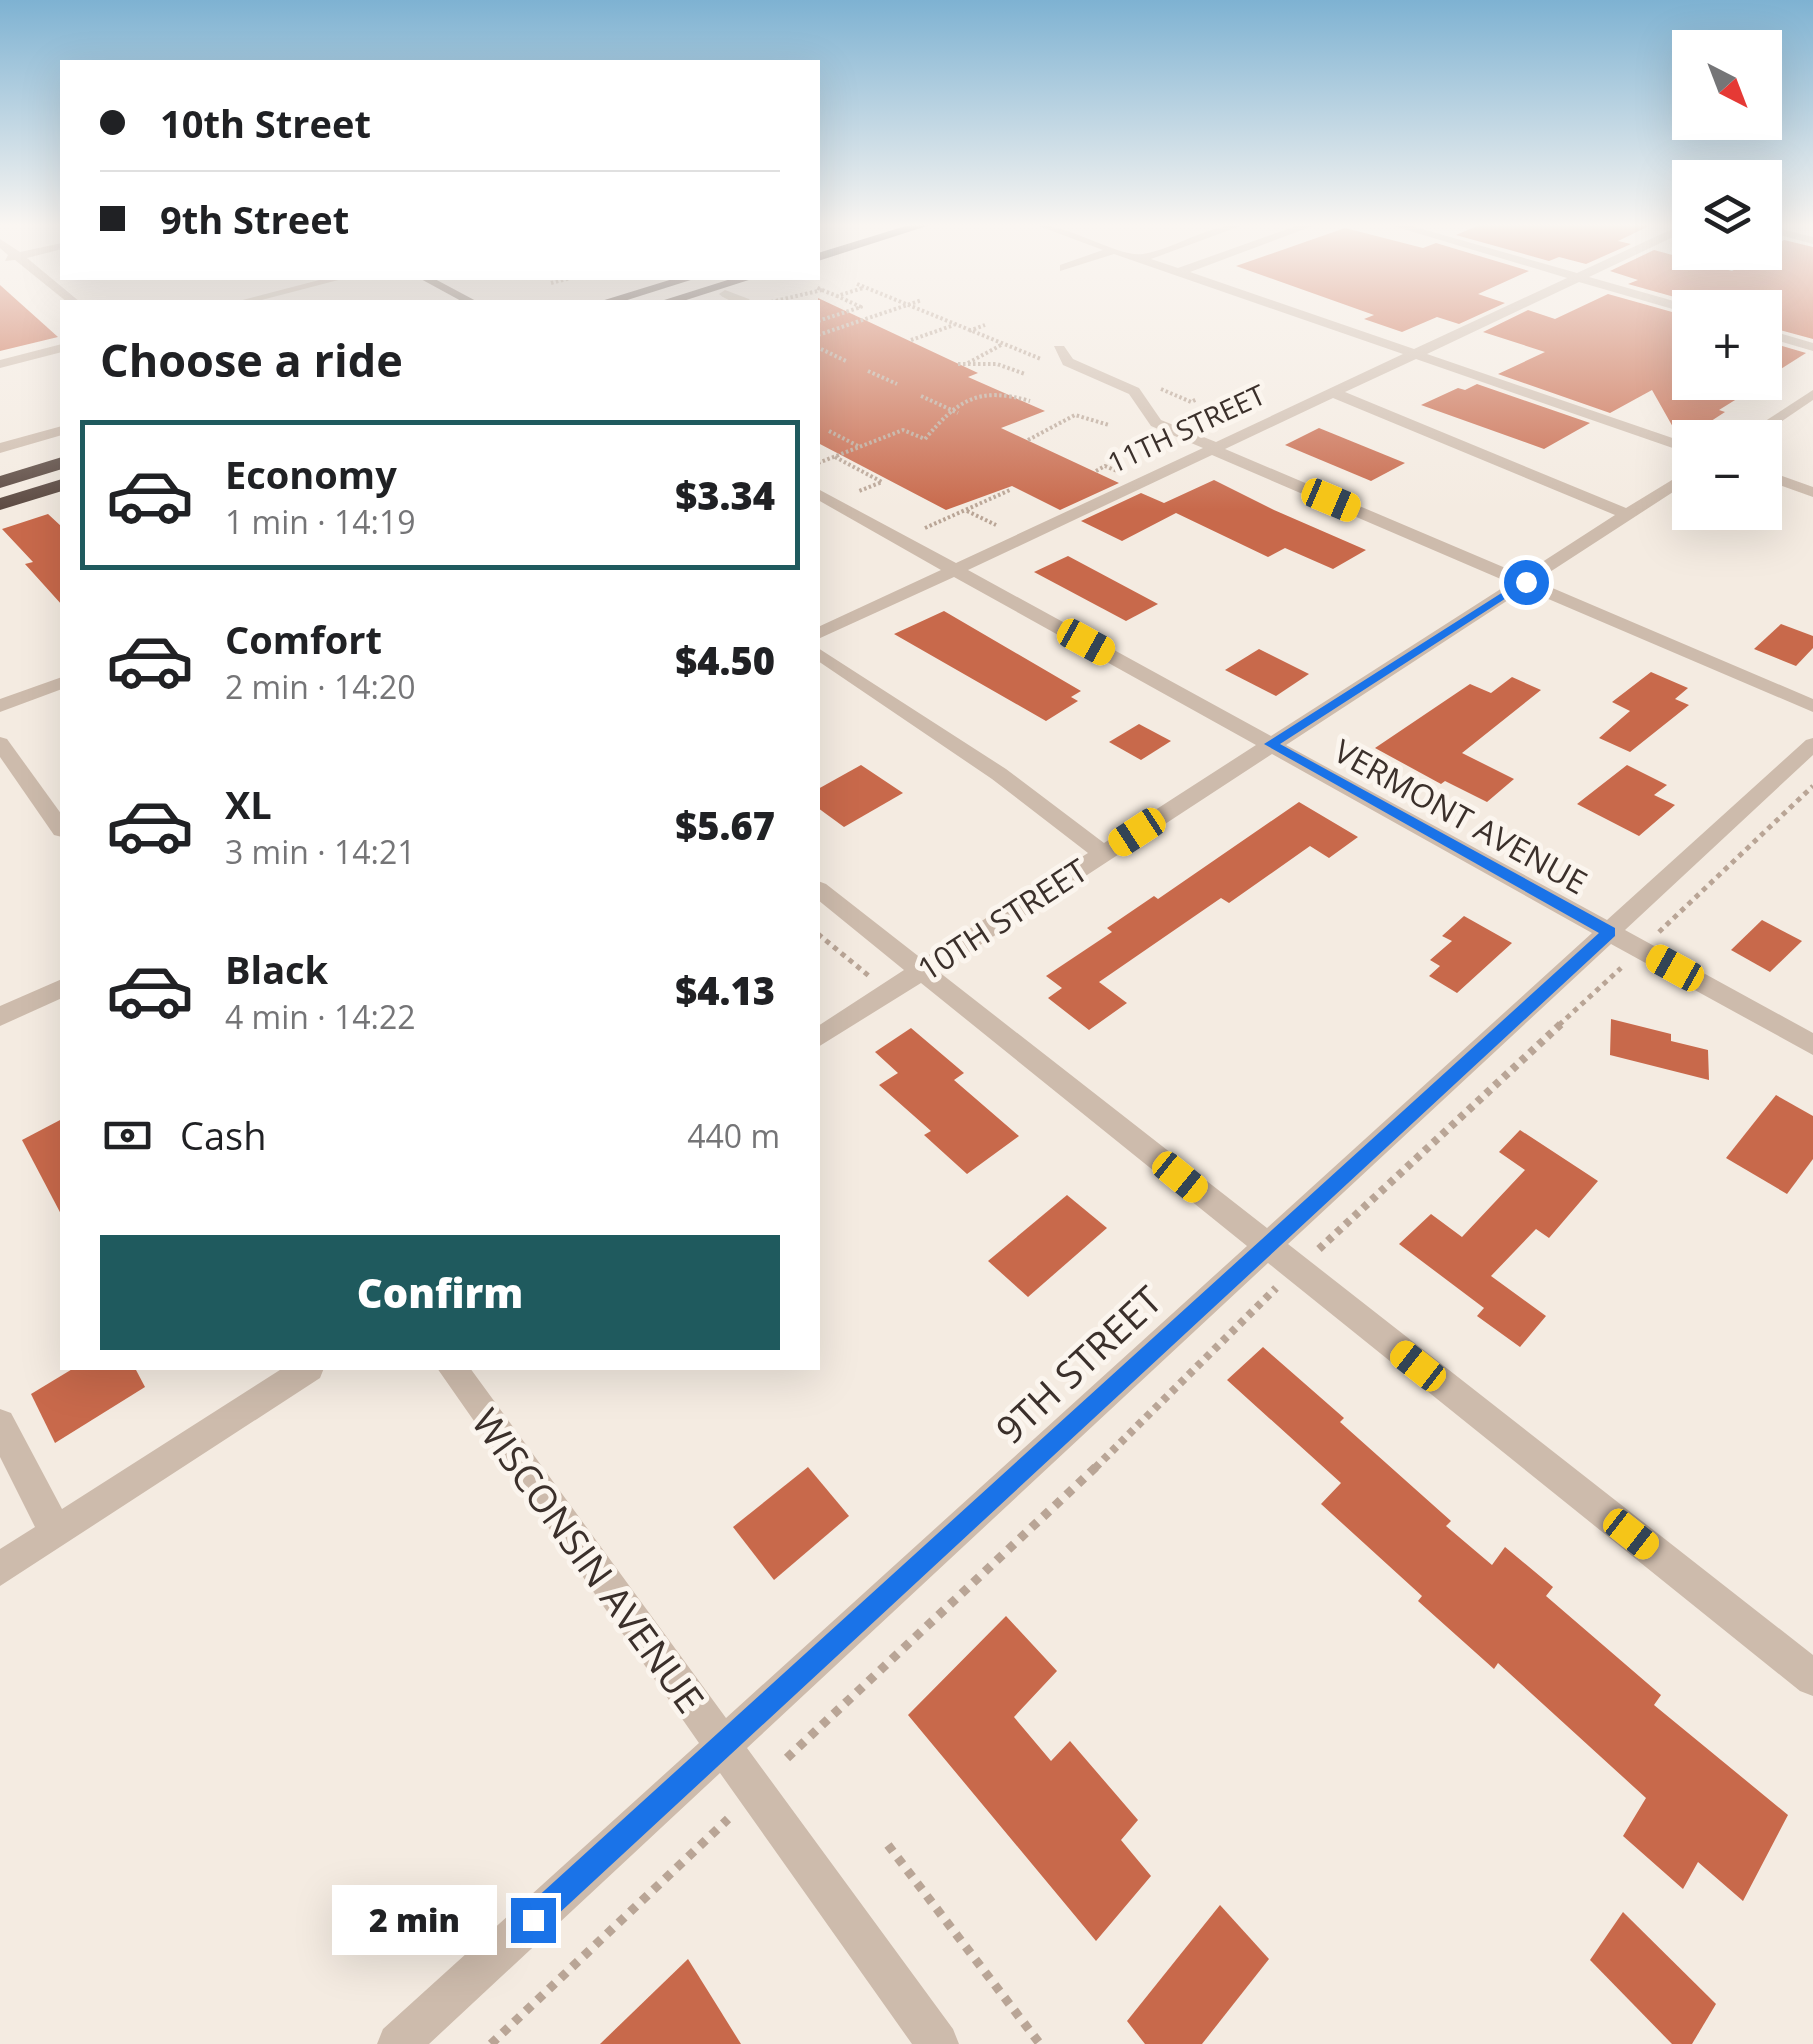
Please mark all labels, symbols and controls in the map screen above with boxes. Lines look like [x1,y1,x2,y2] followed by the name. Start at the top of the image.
[1672,30,1782,140] north arrow
[1672,30,1782,530] map controls
[160,97,371,149] text: 10th Street
[1672,160,1782,270] button: layers
[160,193,349,245] text: 9th Street
[1672,290,1782,400] button: +
[100,329,403,390] text: Choose a ride
[1101,375,1272,481] street label: 11TH STREET
[1672,420,1782,530] button: −
[225,448,397,500] text: Economy
[105,450,195,540] icon: car
[675,469,775,521] text: $3.34
[1298,474,1364,526] car
[225,500,416,543] text: 1 min · 14:19
[1504,560,1549,605] route start
[225,613,382,665] text: Comfort
[1052,614,1120,670] car
[105,615,195,705] icon: car
[675,634,775,686] text: $4.50
[225,665,416,708] text: 2 min · 14:20
[1327,729,1595,903] street label: VERMONT AVENUE
[225,778,272,830] text: XL
[105,780,195,870] icon: car
[675,799,775,851] text: $5.67
[1104,803,1170,861] car
[225,830,416,873] text: 3 min · 14:21
[909,848,1095,990] street label: 10TH STREET
[1641,940,1709,996] car
[225,943,328,995] text: Black
[105,945,195,1035] icon: car
[675,964,775,1016] text: $4.13
[225,995,416,1038] text: 4 min · 14:22
[100,1108,155,1163] icon: cash
[180,1109,266,1161] text: Cash
[687,1114,780,1157] text: 440 m
[1147,1146,1213,1208] car
[100,1235,780,1350] button: Confirm
[984,1274,1172,1454] street label: 9TH STREET
[1385,1336,1451,1396] car
[461,1398,717,1722] street label: WISCONSIN AVENUE
[1598,1504,1664,1564] car
[333,1885,498,1955] callout: 2 min
[369,1898,460,1941] text: 2 min
[511,1898,556,1943] route end

